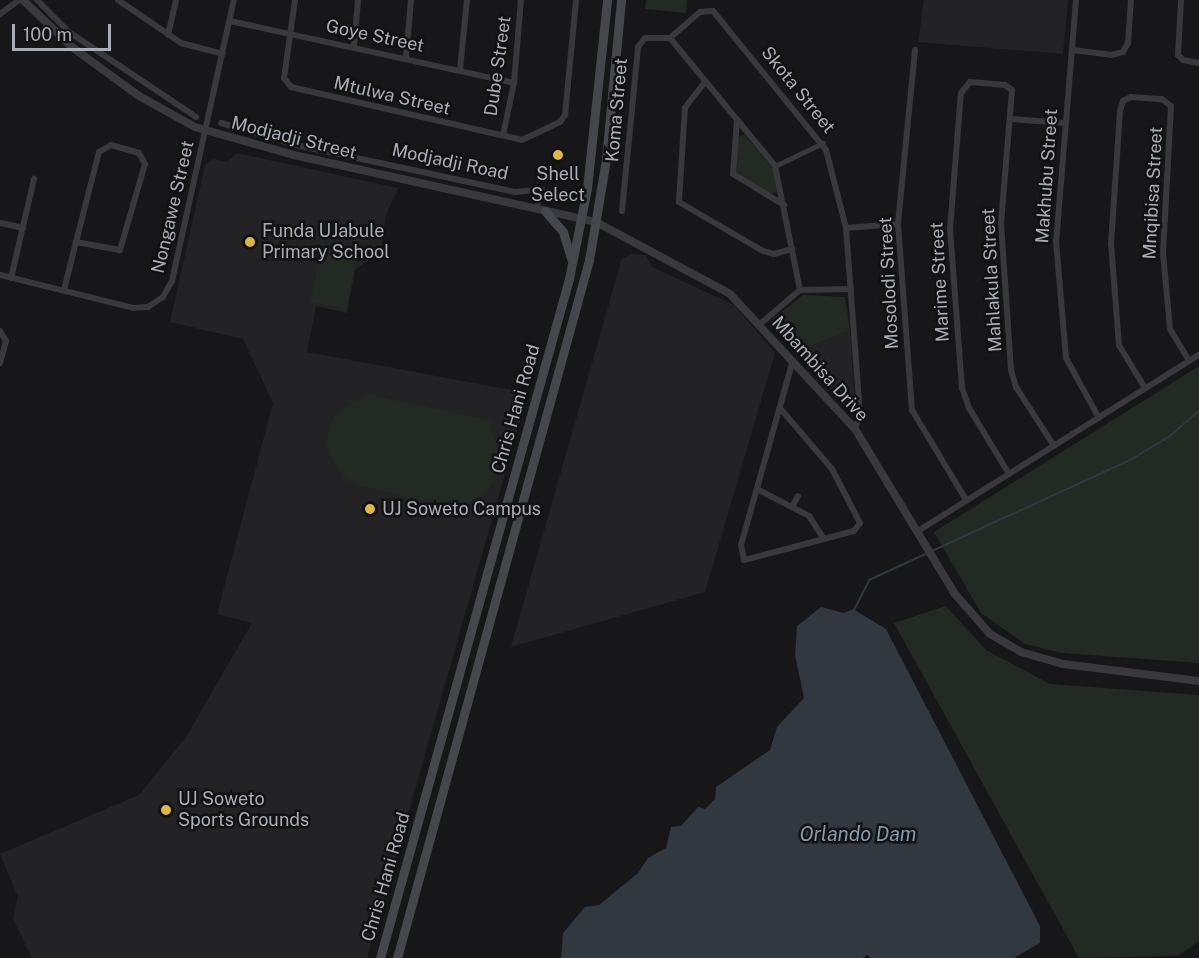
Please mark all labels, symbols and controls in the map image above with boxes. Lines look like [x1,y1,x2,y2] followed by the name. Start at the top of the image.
[15,12,114,50] scale bar
[324,15,426,57] street label: Goye Street
[480,15,516,117] street label: Dube Street
[23,24,72,45] text: 100 m
[756,42,840,138] street label: Skota Street
[602,57,632,163] street label: Koma Street
[332,72,452,120] street label: Mtulwa Street
[1032,108,1062,244] street label: Makhubu Street
[229,112,359,164] street label: Modjadji Street
[1139,126,1167,260] street label: Mnqibisa Street
[147,139,199,275] street label: Nongawe Street
[390,139,510,185] street label: Modjadji Road
[551,148,565,162] marker: Shell Select
[531,164,585,207] place label: Shell Select
[977,207,1007,353] street label: Mahlakula Street
[875,216,903,350] street label: Mosolodi Street
[262,221,390,264] place label: Funda UJabule Primary School
[926,221,954,343] street label: Marime Street
[243,235,257,249] marker: Funda UJabule Primary School
[767,312,873,426] street label: Mbambisa Drive
[487,342,545,476] street label: Chris Hani Road
[382,498,541,520] place label: UJ Soweto Campus
[363,502,377,516] marker: UJ Soweto Campus
[178,789,309,832] place label: UJ Soweto Sports Grounds
[159,803,173,817] marker: UJ Soweto Sports Grounds
[357,810,415,944] street label: Chris Hani Road
[799,822,917,846] water label: Orlando Dam

